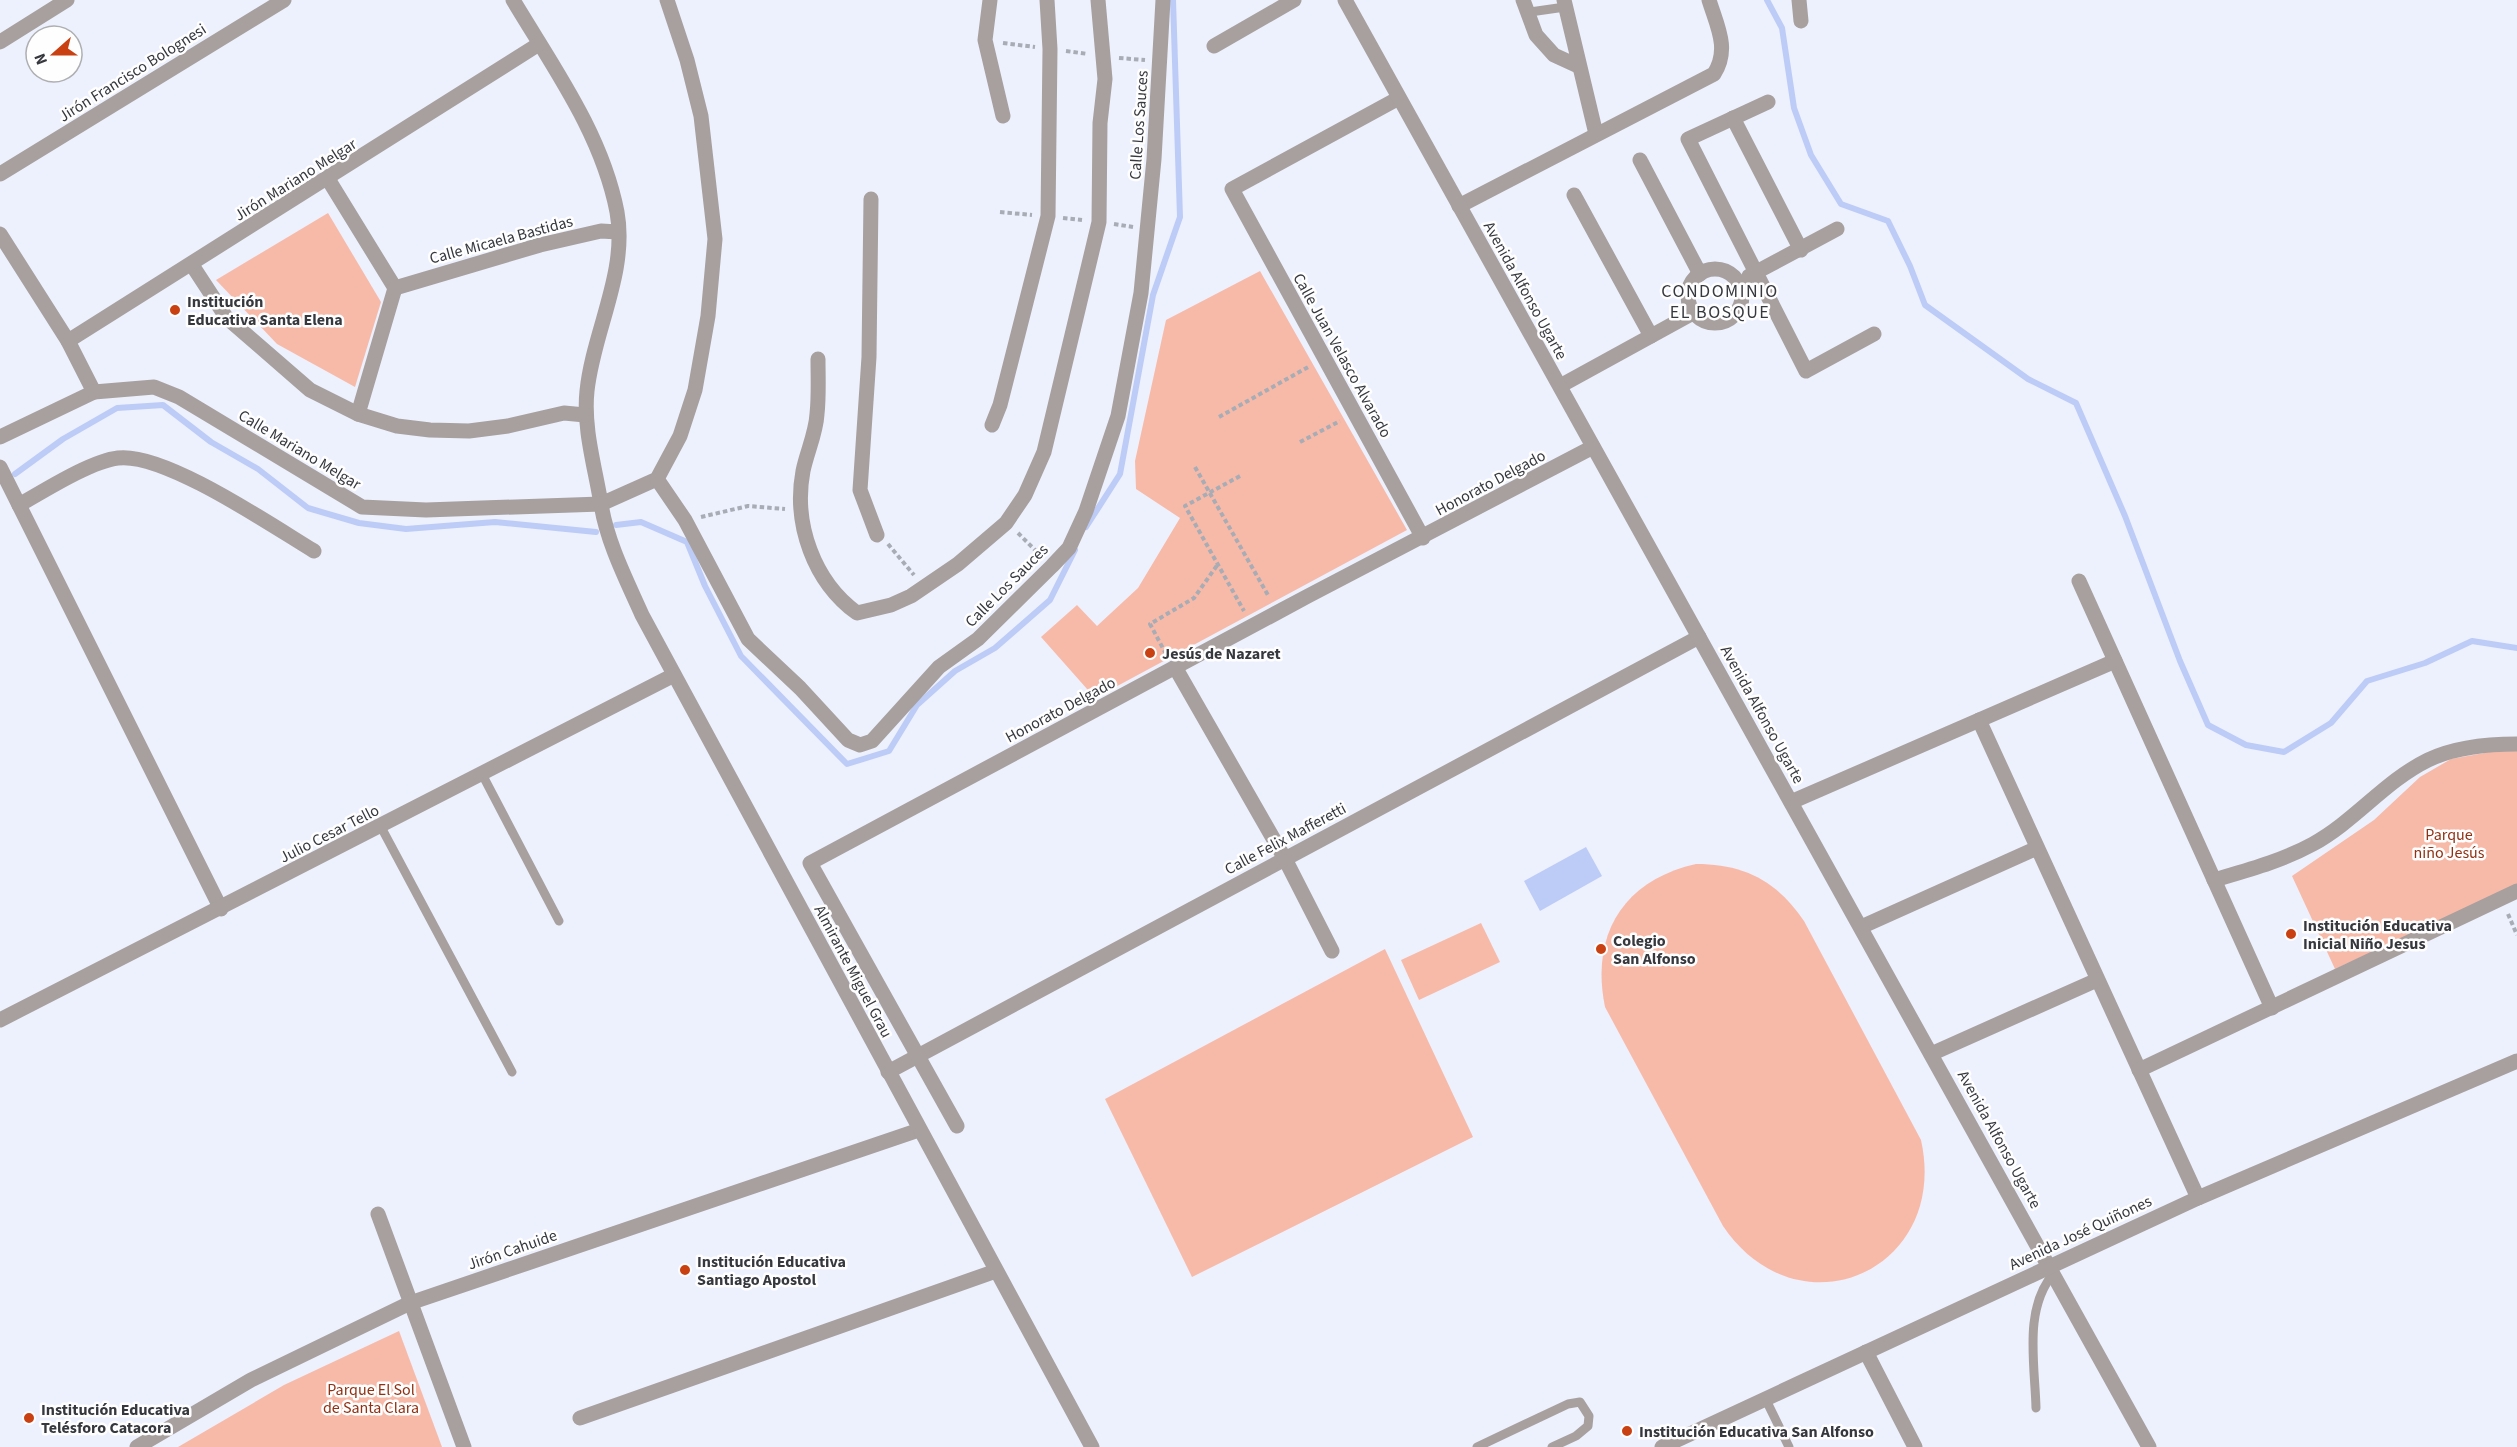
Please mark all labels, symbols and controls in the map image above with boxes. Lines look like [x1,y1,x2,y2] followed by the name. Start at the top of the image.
[55,18,211,127] street label: Jirón Francisco Bolognesi
[24,24,84,84] north arrow
[29,50,53,68] text: N
[1124,69,1154,180] street label: Calle Los Sauces
[230,133,361,226] street label: Jirón Mariano Melgar
[427,210,576,270] street label: Calle Micaela Bastidas
[1478,217,1572,364] street label: Avenida Alfonso Ugarte
[1288,269,1397,442] street label: Calle Juan Velasco Alvarado
[1661,279,1779,325] district label: CONDOMINIO EL BOSQUE
[187,291,343,331] place label: Institución Educativa Santa Elena
[168,303,182,317] marker: Institución Educativa Santa Elena
[234,405,365,495] street label: Calle Mariano Melgar
[1431,445,1549,521] street label: Honorato Delgado
[960,539,1053,632] street label: Calle Los Sauces
[1715,641,1809,788] street label: Avenida Alfonso Ugarte
[1162,643,1281,665] place label: Jesús de Nazaret
[1143,646,1157,660] marker: Jesús de Nazaret
[1001,672,1119,748] street label: Honorato Delgado
[1221,798,1350,880] street label: Calle Felix Mafferetti
[276,799,383,868] street label: Julio Cesar Tello
[2413,824,2485,864] park label: Parque niño Jesús
[809,901,897,1042] street label: Almirante Miguel Grau
[2303,915,2452,955] place label: Institución Educativa Inicial Niño Jesus
[2284,927,2298,941] marker: Institución Educativa Inicial Niño Jesus
[1613,930,1696,970] place label: Colegio San Alfonso
[1594,942,1608,956] marker: Colegio San Alfonso
[1952,1066,2046,1213] street label: Avenida Alfonso Ugarte
[2006,1190,2156,1276] street label: Avenida José Quiñones
[465,1224,560,1275] street label: Jirón Cahuide
[697,1251,846,1291] place label: Institución Educativa Santiago Apostol
[678,1263,692,1277] marker: Institución Educativa Santiago Apostol
[323,1379,419,1419] park label: Parque El Sol de Santa Clara
[41,1399,190,1439] place label: Institución Educativa Telésforo Catacora
[22,1411,36,1425] marker: Institución Educativa Telésforo Catacora
[1639,1421,1874,1443] place label: Institución Educativa San Alfonso
[1620,1424,1634,1438] marker: Institución Educativa San Alfonso

